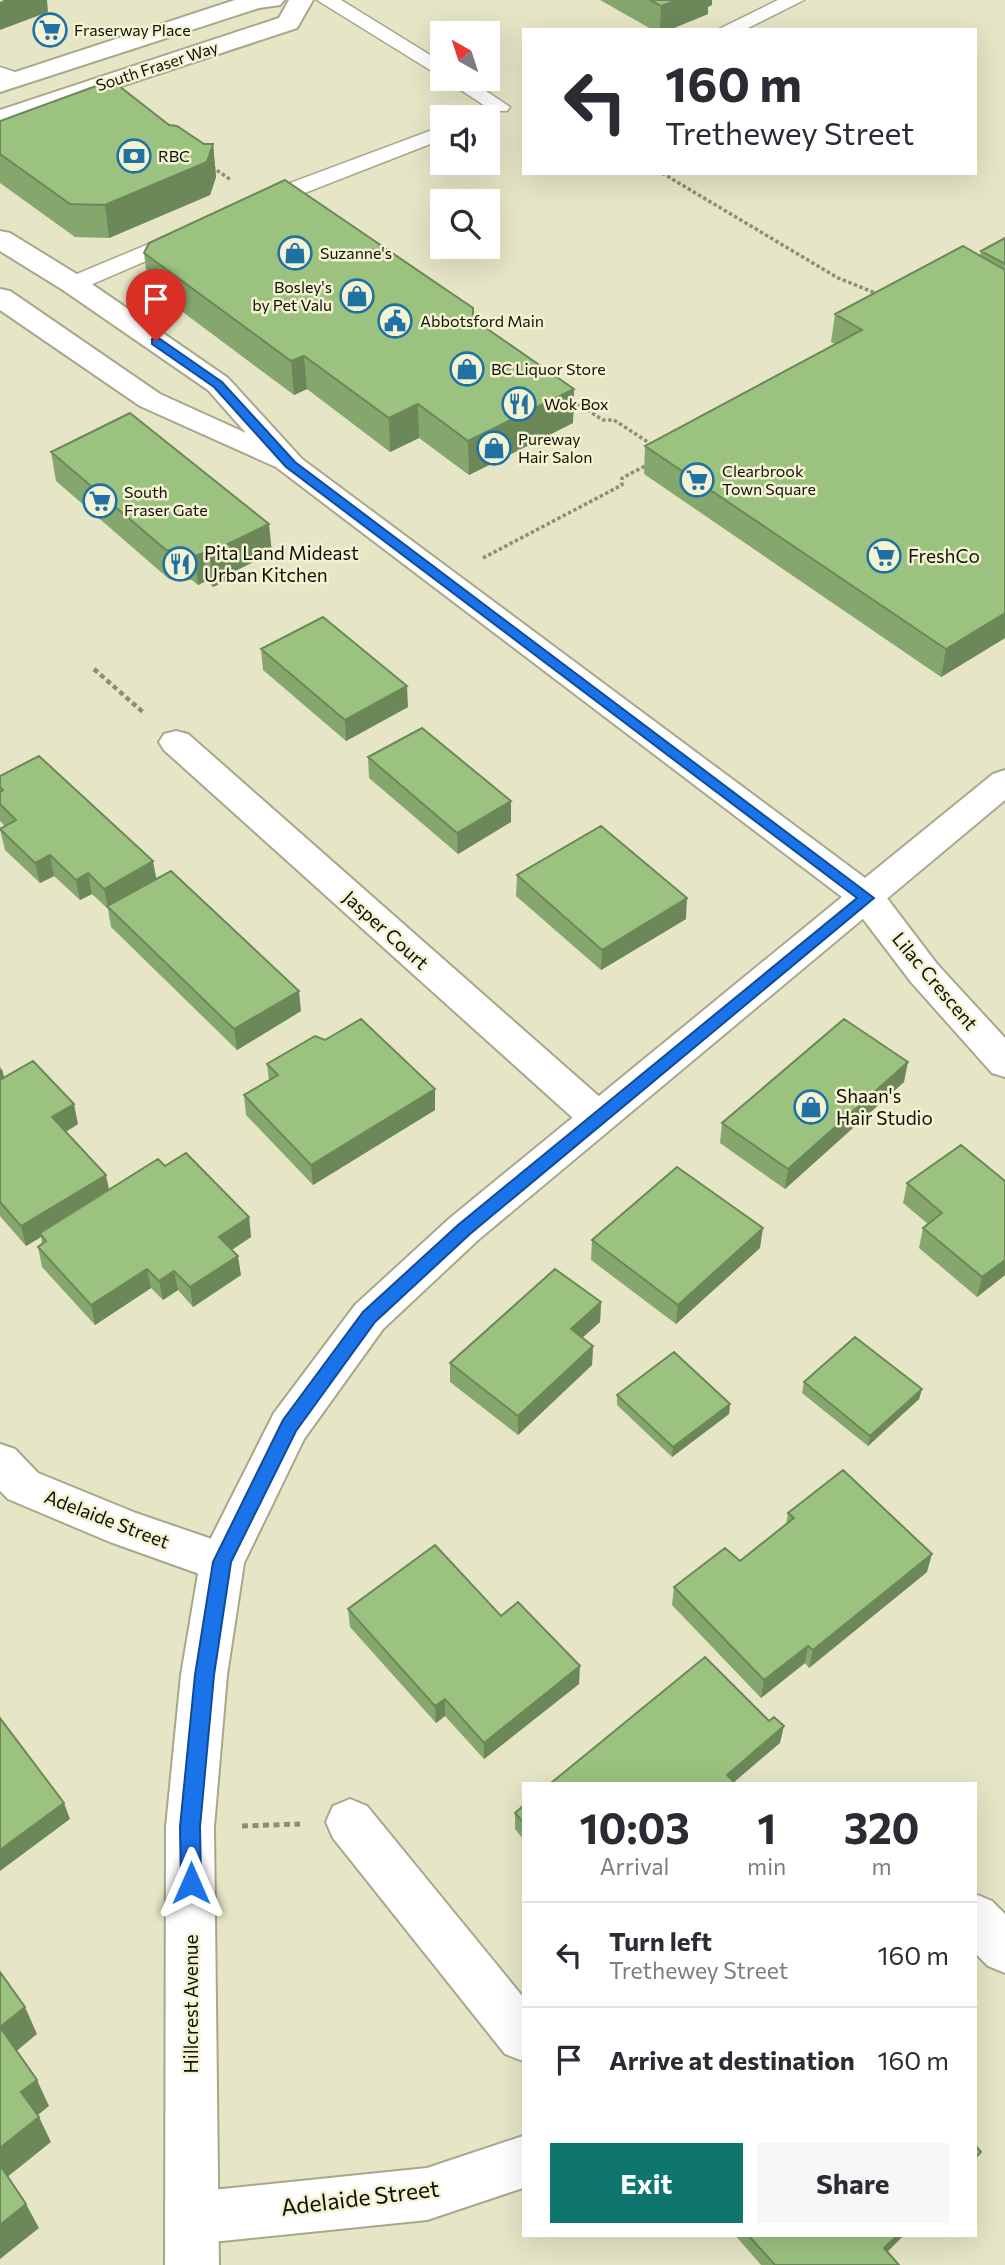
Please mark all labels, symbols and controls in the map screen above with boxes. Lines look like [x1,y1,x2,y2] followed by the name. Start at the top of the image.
[31,11,69,49] supermarket icon: Fraserway Place
[74,20,191,39] place label: Fraserway Place
[430,21,500,91] north arrow
[430,21,500,259] map controls
[93,37,220,94] street label: South Fraser Way
[665,52,802,112] text: 160 m
[550,56,641,147] icon: left
[430,105,500,175] button: sound
[665,112,914,152] text: Trethewey Street
[115,137,153,175] bank icon: RBC
[158,146,190,165] place label: RBC
[430,189,500,259] button: search
[276,234,314,272] shop icon: Suzanne's
[320,243,392,262] place label: Suzanne's
[126,269,186,341] pin
[252,277,332,314] place label: Bosley's by Pet Valu
[338,277,376,315] shop icon: Bosley's by Pet Valu
[137,280,175,318] icon: arrive
[376,302,414,340] public building icon: Abbotsford Main
[420,311,544,330] place label: Abbotsford Main
[448,350,486,388] shop icon: BC Liquor Store
[491,359,606,378] place label: BC Liquor Store
[500,385,538,423] restaurant icon: Wok Box
[544,394,609,413] place label: Wok Box
[475,429,513,467] shop icon: Pureway Hair Salon
[518,429,592,466] place label: Pureway Hair Salon
[678,461,716,499] supermarket icon: Clearbrook Town Square
[722,461,816,498] place label: Clearbrook Town Square
[81,482,119,520] supermarket icon: South Fraser Gate
[124,482,208,519] place label: South Fraser Gate
[865,537,903,575] supermarket icon: FreshCo
[204,541,359,586] place label: Pita Land Mideast Urban Kitchen
[908,544,980,567] place label: FreshCo
[161,545,199,583] restaurant icon: Pita Land Mideast Urban Kitchen
[339,885,434,974] street label: Jasper Court
[888,927,983,1034] street label: Lilac Crescent
[836,1084,933,1129] place label: Shaan's Hair Studio
[792,1088,830,1126] shop icon: Shaan's Hair Studio
[42,1484,173,1553] street label: Adelaide Street
[579,1801,690,1853] text: 10:03
[757,1801,776,1853] text: 1
[844,1801,920,1853] text: 320
[154,1846,228,1920] position arrow
[600,1852,669,1880] text: Arrival
[747,1852,786,1880] text: min
[872,1852,892,1880] text: m
[609,1925,712,1956] text: Turn left
[179,1935,202,2073] street label: Hillcrest Avenue
[550,1936,588,1974] icon: left
[877,1939,949,1970] text: 160 m
[609,1956,788,1984] text: Trethewey Street
[550,2041,588,2079] icon: arrive
[609,2044,855,2075] text: Arrive at destination
[877,2044,949,2075] text: 160 m
[550,2143,743,2223] button: Exit
[757,2143,949,2223] button: Share
[279,2173,441,2221] street label: Adelaide Street

